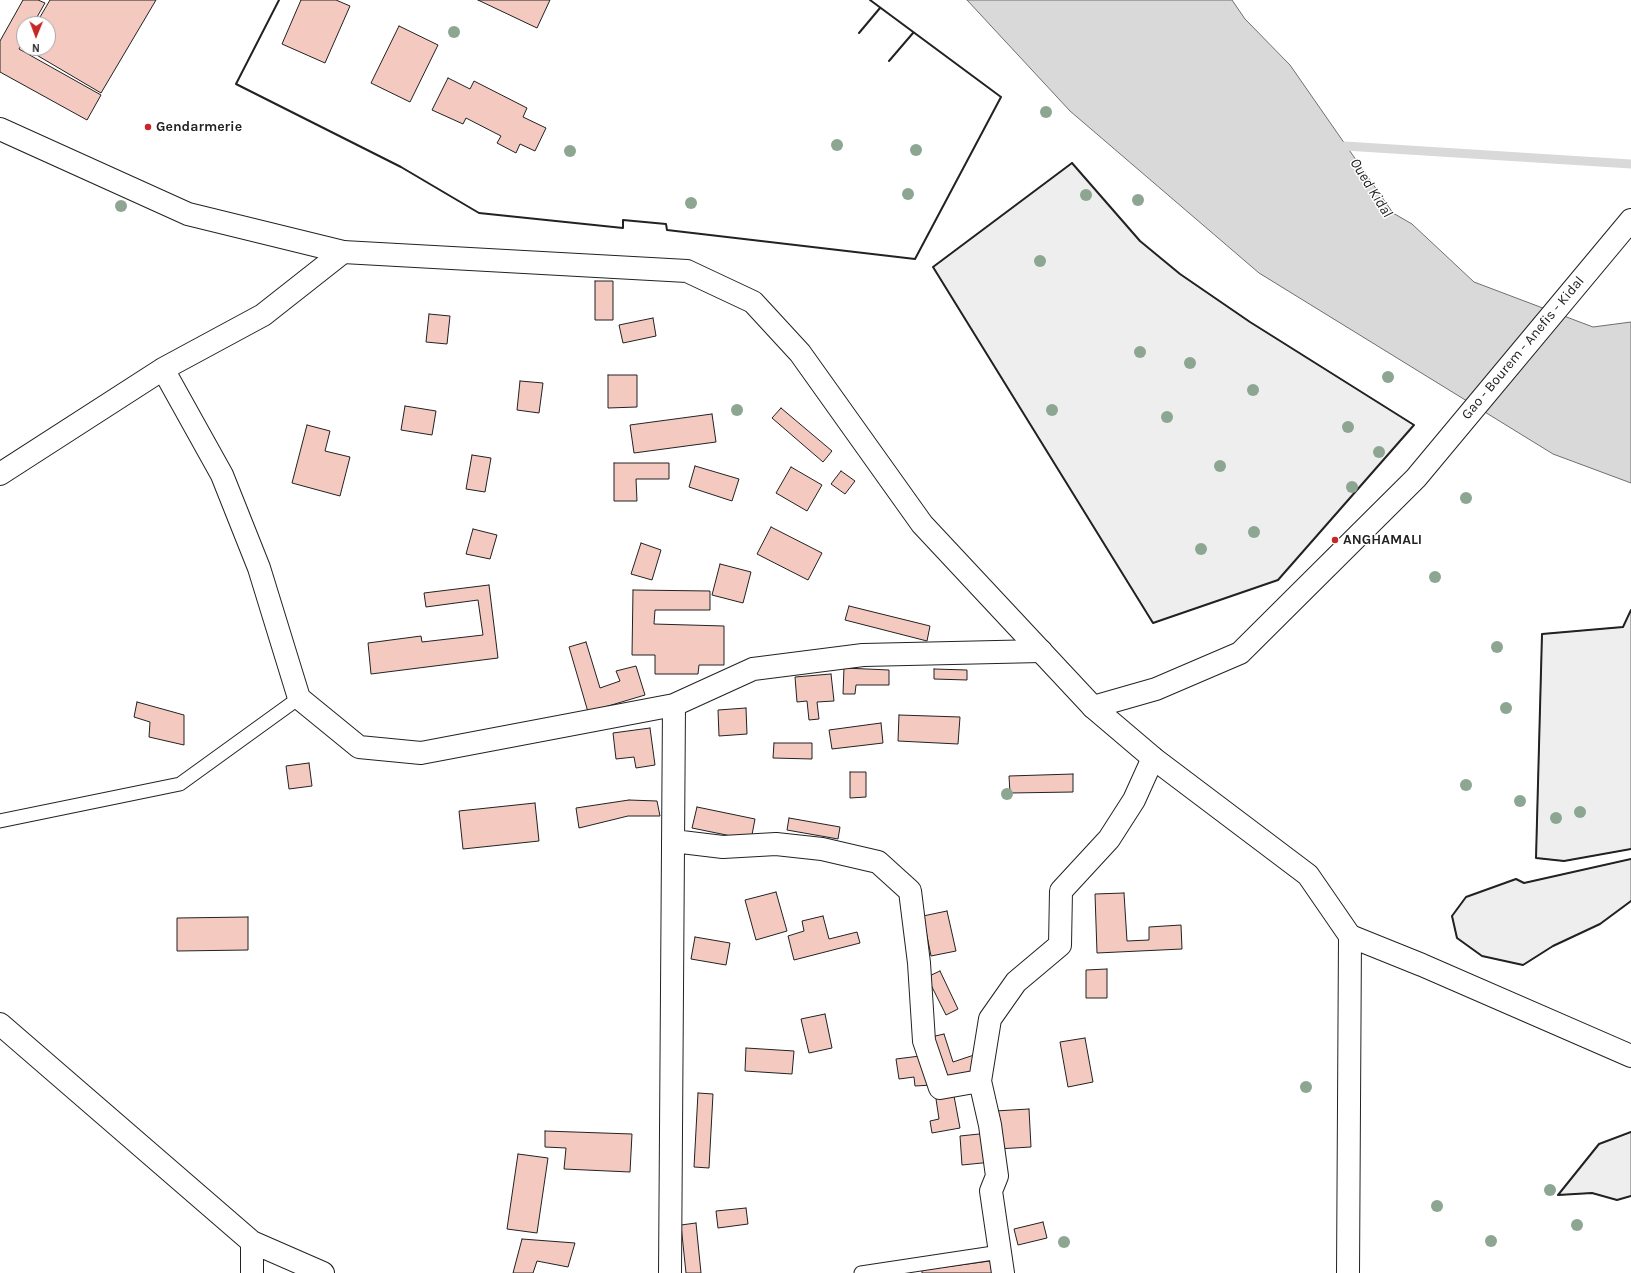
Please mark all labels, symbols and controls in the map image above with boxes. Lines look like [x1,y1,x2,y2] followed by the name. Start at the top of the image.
[16,16,56,56] north arrow
[32,41,40,54] text: N
[156,119,242,135] place label: Gendarmerie
[143,122,153,132] marker: Gendarmerie
[1346,155,1396,221] water label: Oued Kidal
[1458,273,1588,423] street label: Gao - Bourem - Anefis - Kidal
[1343,532,1422,548] place label: ANGHAMALI
[1330,535,1340,545] marker: ANGHAMALI

